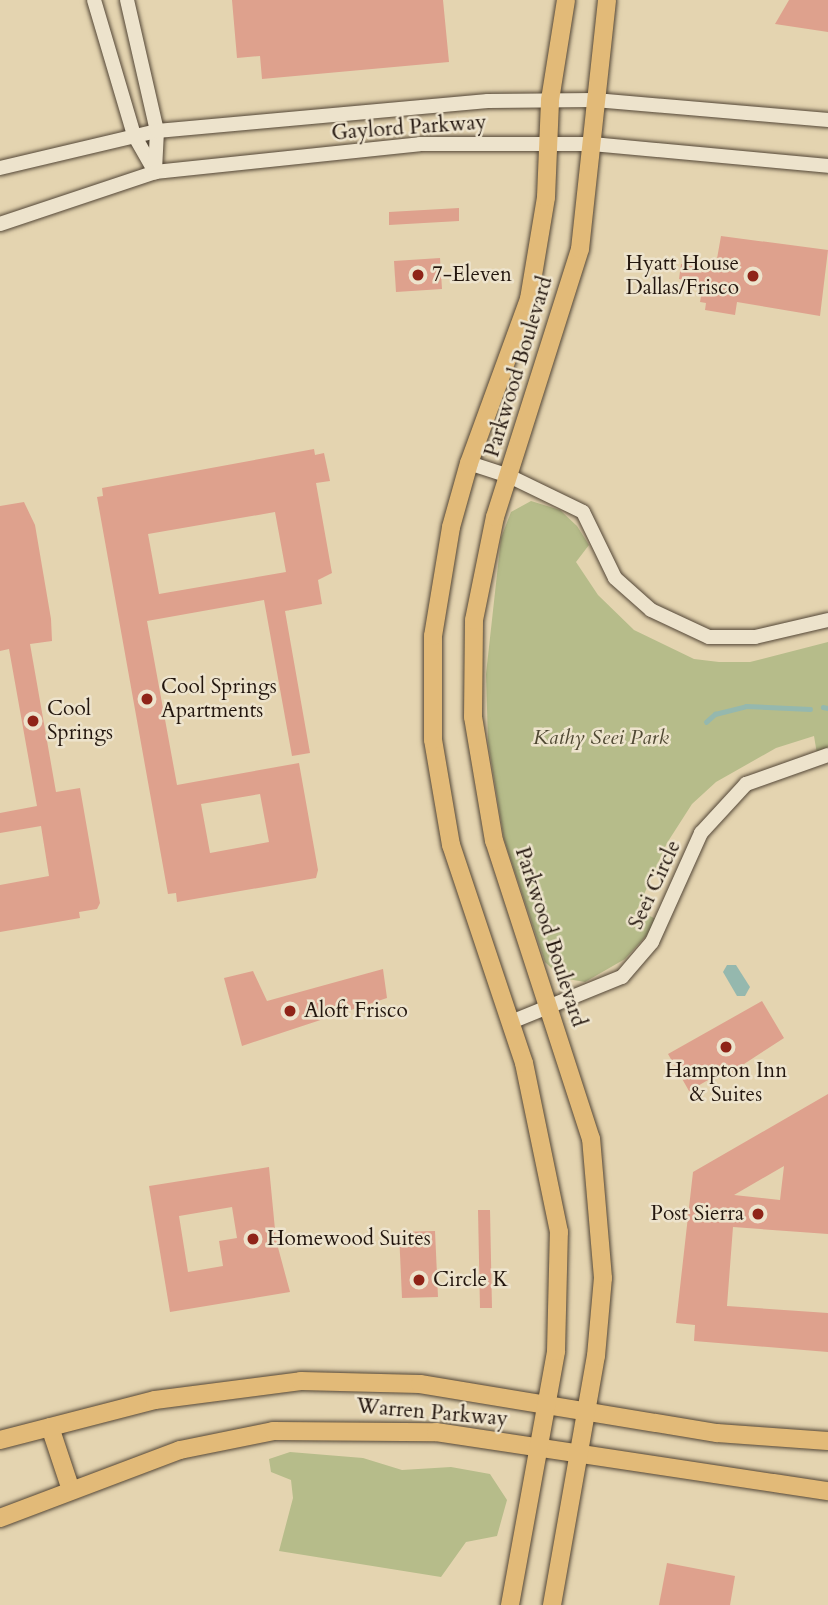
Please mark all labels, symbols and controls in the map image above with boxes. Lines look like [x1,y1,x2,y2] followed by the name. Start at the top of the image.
[331,110,487,146] street label: Gaylord Parkway
[625,251,739,301] place label: Hyatt House Dallas/Frisco
[432,262,512,288] place label: 7-Eleven
[410,267,426,283] marker: 7-Eleven
[745,268,761,284] marker: Hyatt House Dallas/Frisco
[480,274,558,460] street label: Parkwood Boulevard
[161,674,277,724] place label: Cool Springs Apartments
[139,691,155,707] marker: Cool Springs Apartments
[47,696,113,746] place label: Cool Springs
[25,713,41,729] marker: Cool Springs
[533,725,669,751] park label: Kathy Seei Park
[623,837,687,933] street label: Seei Circle
[509,844,591,1030] street label: Parkwood Boulevard
[304,998,408,1024] place label: Aloft Frisco
[282,1003,298,1019] marker: Aloft Frisco
[718,1039,734,1055] marker: Hampton Inn & Suites
[665,1058,787,1108] place label: Hampton Inn & Suites
[651,1201,744,1227] place label: Post Sierra
[750,1206,766,1222] marker: Post Sierra
[267,1226,431,1252] place label: Homewood Suites
[245,1231,261,1247] marker: Homewood Suites
[433,1267,508,1293] place label: Circle K
[411,1272,427,1288] marker: Circle K
[355,1394,509,1432] street label: Warren Parkway

